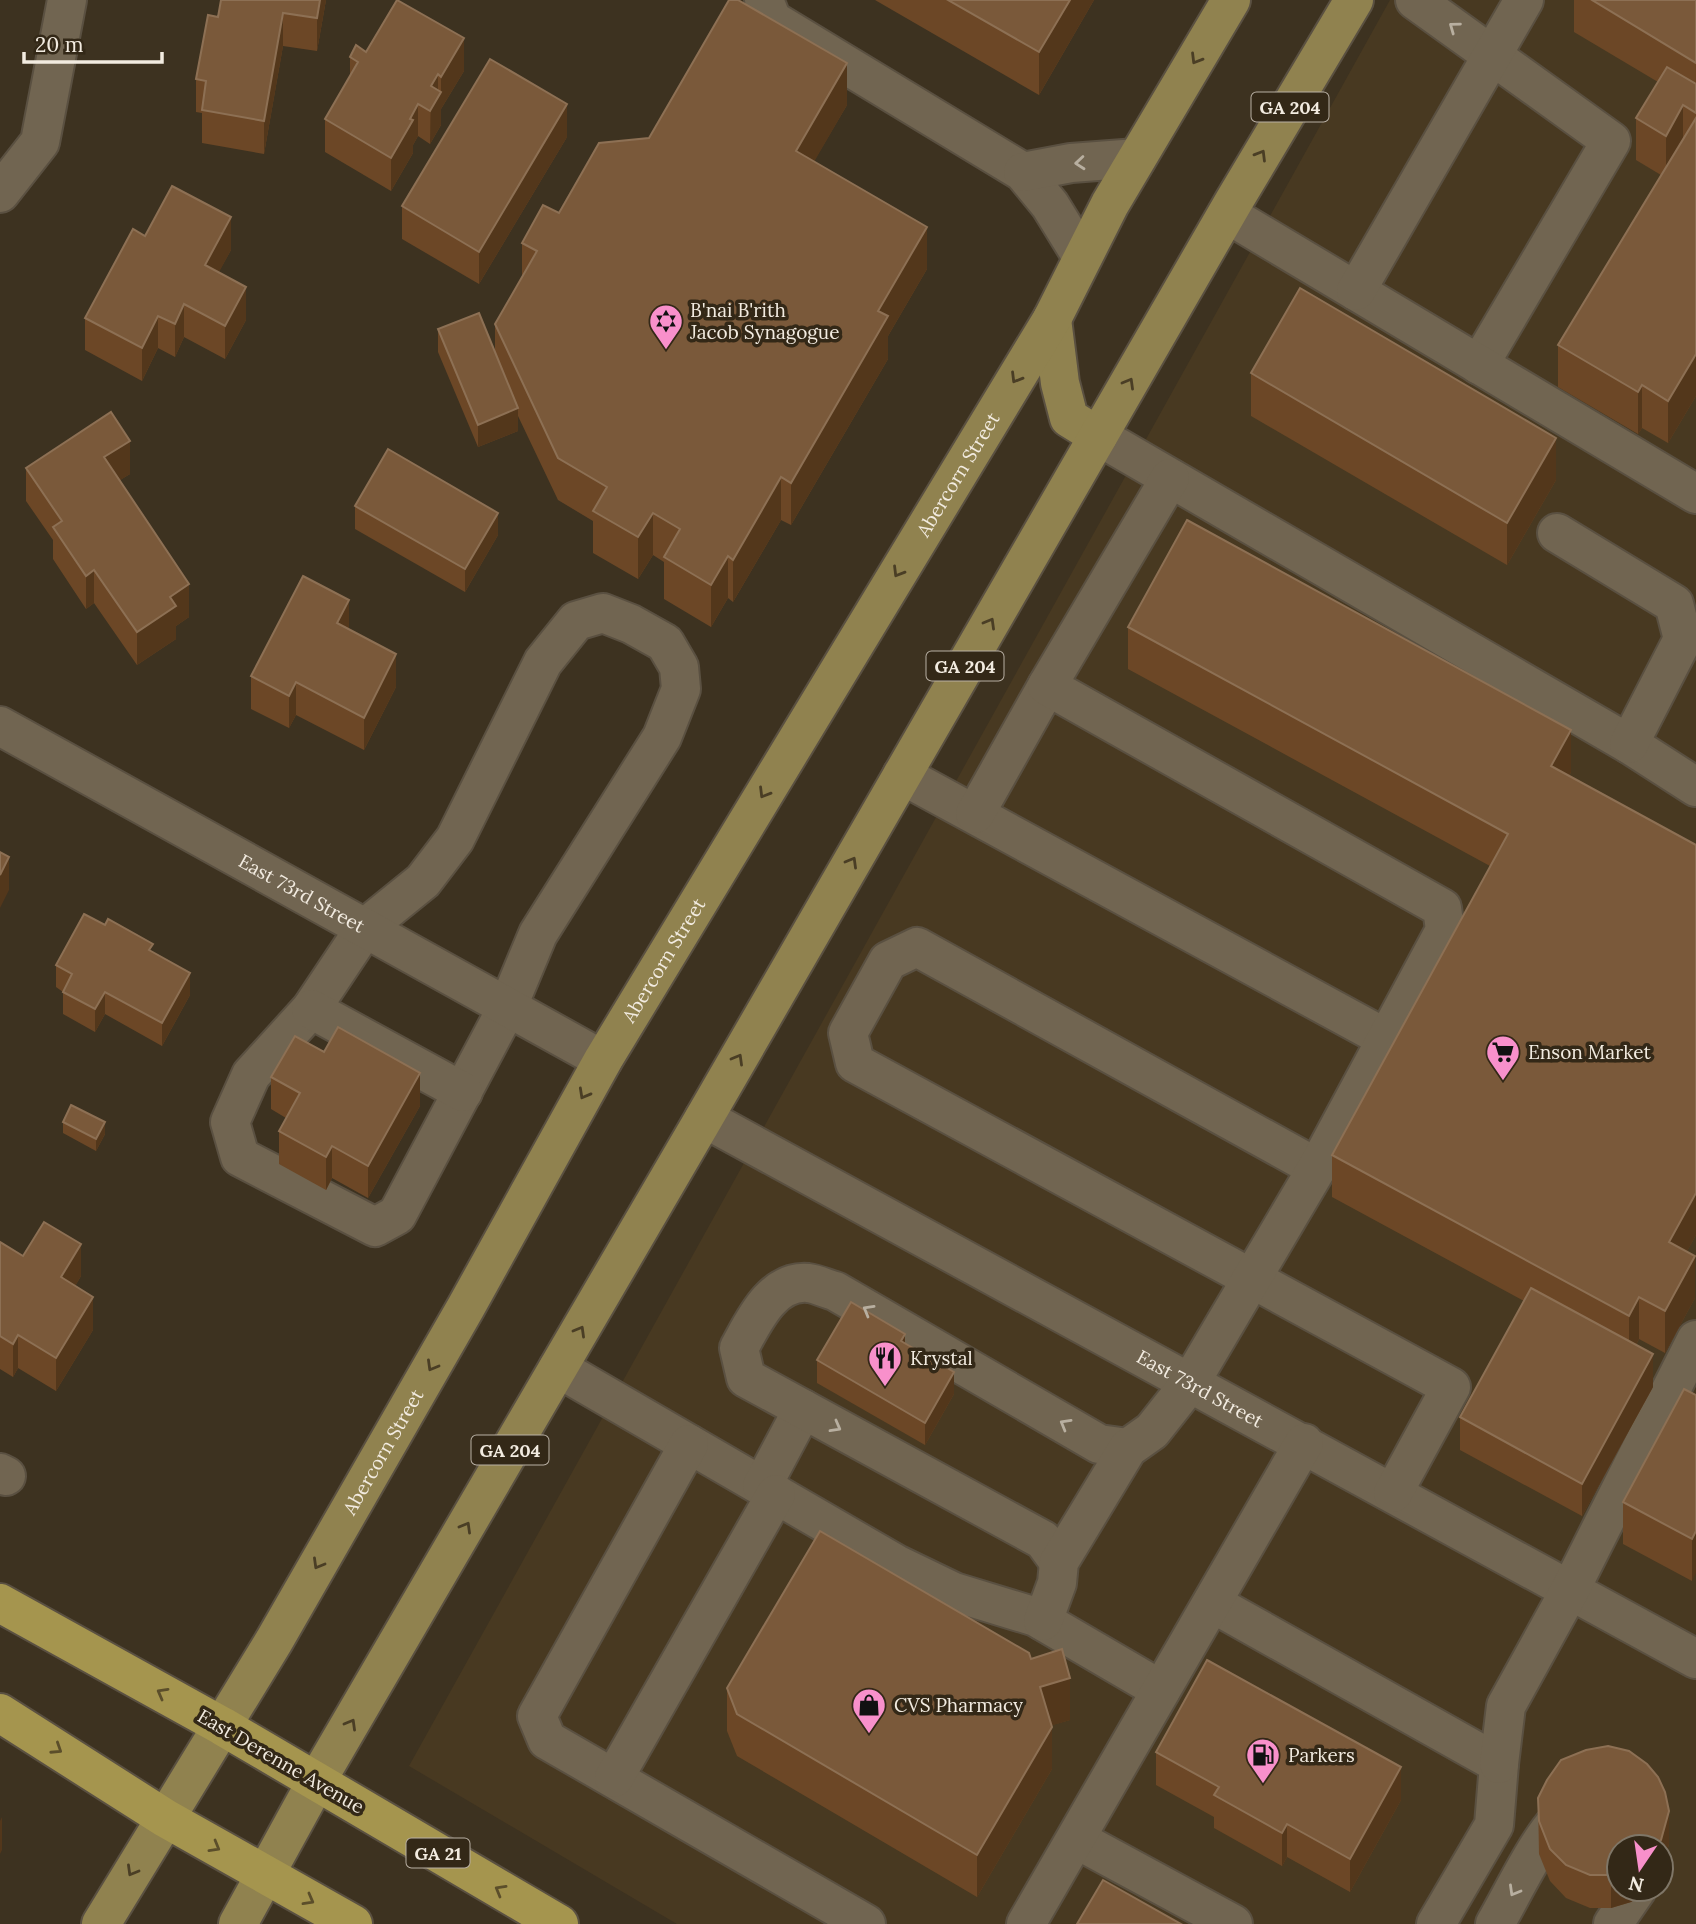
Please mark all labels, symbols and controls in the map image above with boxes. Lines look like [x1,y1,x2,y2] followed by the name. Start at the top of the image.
[24,21,163,65] scale bar
[1449,23,1462,36] one-way arrow
[35,31,84,58] text: 20 m
[1191,51,1204,64] one-way arrow
[1252,92,1328,122] road number: GA 204
[1253,150,1266,163] one-way arrow
[1074,155,1085,170] one-way arrow
[689,298,840,344] place label: B'nai B'rith Jacob Synagogue
[647,302,685,351] synagogue icon: B'nai B'rith Jacob Synagogue
[1012,370,1025,383] one-way arrow
[1121,378,1134,391] one-way arrow
[910,407,1005,542] street label: Abercorn Street
[893,565,906,578] one-way arrow
[982,617,995,630] one-way arrow
[926,652,1004,680] road number: GA 204
[759,786,772,799] one-way arrow
[235,849,370,938] street label: East 73rd Street
[844,857,857,870] one-way arrow
[616,893,711,1028] street label: Abercorn Street
[1484,1033,1522,1082] supermarket icon: Enson Market
[1528,1040,1651,1064] place label: Enson Market
[730,1054,743,1067] one-way arrow
[579,1086,592,1099] one-way arrow
[863,1306,876,1319] one-way arrow
[572,1325,585,1338] one-way arrow
[866,1339,904,1388] restaurant icon: Krystal
[1133,1344,1268,1433] street label: East 73rd Street
[910,1346,973,1370] place label: Krystal
[427,1359,440,1372] one-way arrow
[337,1384,429,1520] street label: Abercorn Street
[828,1419,841,1432] one-way arrow
[1060,1419,1073,1432] one-way arrow
[472,1436,548,1464] road number: GA 204
[457,1522,470,1535] one-way arrow
[314,1556,327,1569] one-way arrow
[850,1686,888,1735] shop icon: CVS Pharmacy
[157,1688,170,1701] one-way arrow
[894,1693,1023,1717] place label: CVS Pharmacy
[193,1703,369,1819] street label: East Derenne Avenue
[343,1718,356,1731] one-way arrow
[1244,1736,1282,1785] fuel station icon: Parkers
[50,1741,63,1754] one-way arrow
[1288,1743,1355,1767] place label: Parkers
[1605,1833,1675,1903] north arrow
[208,1839,220,1852] one-way arrow
[406,1839,470,1868] road number: GA 21
[127,1863,140,1876] one-way arrow
[1626,1871,1646,1898] text: N
[1509,1884,1522,1896] one-way arrow
[494,1885,507,1898] one-way arrow
[302,1892,314,1905] one-way arrow

